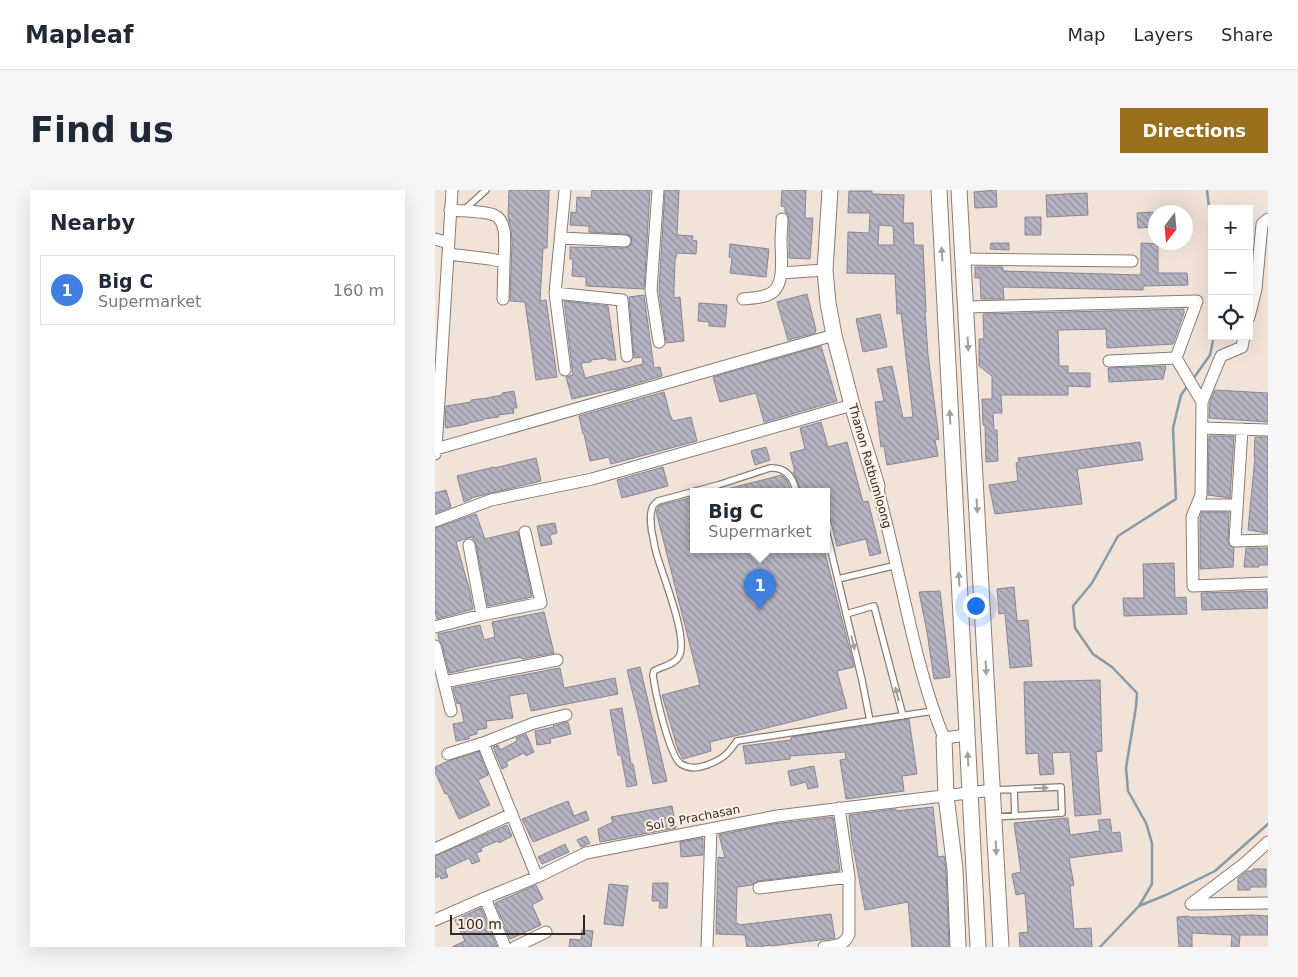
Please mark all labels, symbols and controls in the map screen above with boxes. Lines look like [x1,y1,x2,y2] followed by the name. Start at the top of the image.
[25,21,133,49] text: Mapleaf
[1067,24,1105,45] text: Map
[1133,24,1193,45] text: Layers
[1221,24,1273,45] text: Share
[1120,108,1268,153] button: Directions
[30,110,174,150] text: Find us
[1148,205,1193,250] north arrow
[1208,205,1253,340] map controls
[1208,205,1253,250] button: +
[50,211,135,235] text: Nearby
[937,246,945,262] one-way arrow
[1208,250,1253,295] button: −
[98,270,153,292] text: Big C
[61,281,73,300] text: 1
[333,281,384,300] text: 160 m
[98,292,201,311] text: Supermarket
[1208,295,1253,340] button: locate
[964,336,972,352] one-way arrow
[845,401,895,530] street label: Thanon Ratbumloong
[946,408,954,424] one-way arrow
[690,488,830,553] popup
[973,498,981,514] one-way arrow
[708,500,763,522] text: Big C
[708,522,812,541] text: Supermarket
[744,569,776,610] pin: 1
[954,571,962,587] one-way arrow
[963,593,989,619] your location
[849,636,857,651] one-way arrow
[982,660,990,676] one-way arrow
[893,686,901,701] one-way arrow
[963,750,971,766] one-way arrow
[1034,783,1050,791] one-way arrow
[645,802,741,834] street label: Soi 9 Prachasan
[992,840,1000,856] one-way arrow
[450,912,585,935] scale bar
[457,916,502,932] text: 100 m

